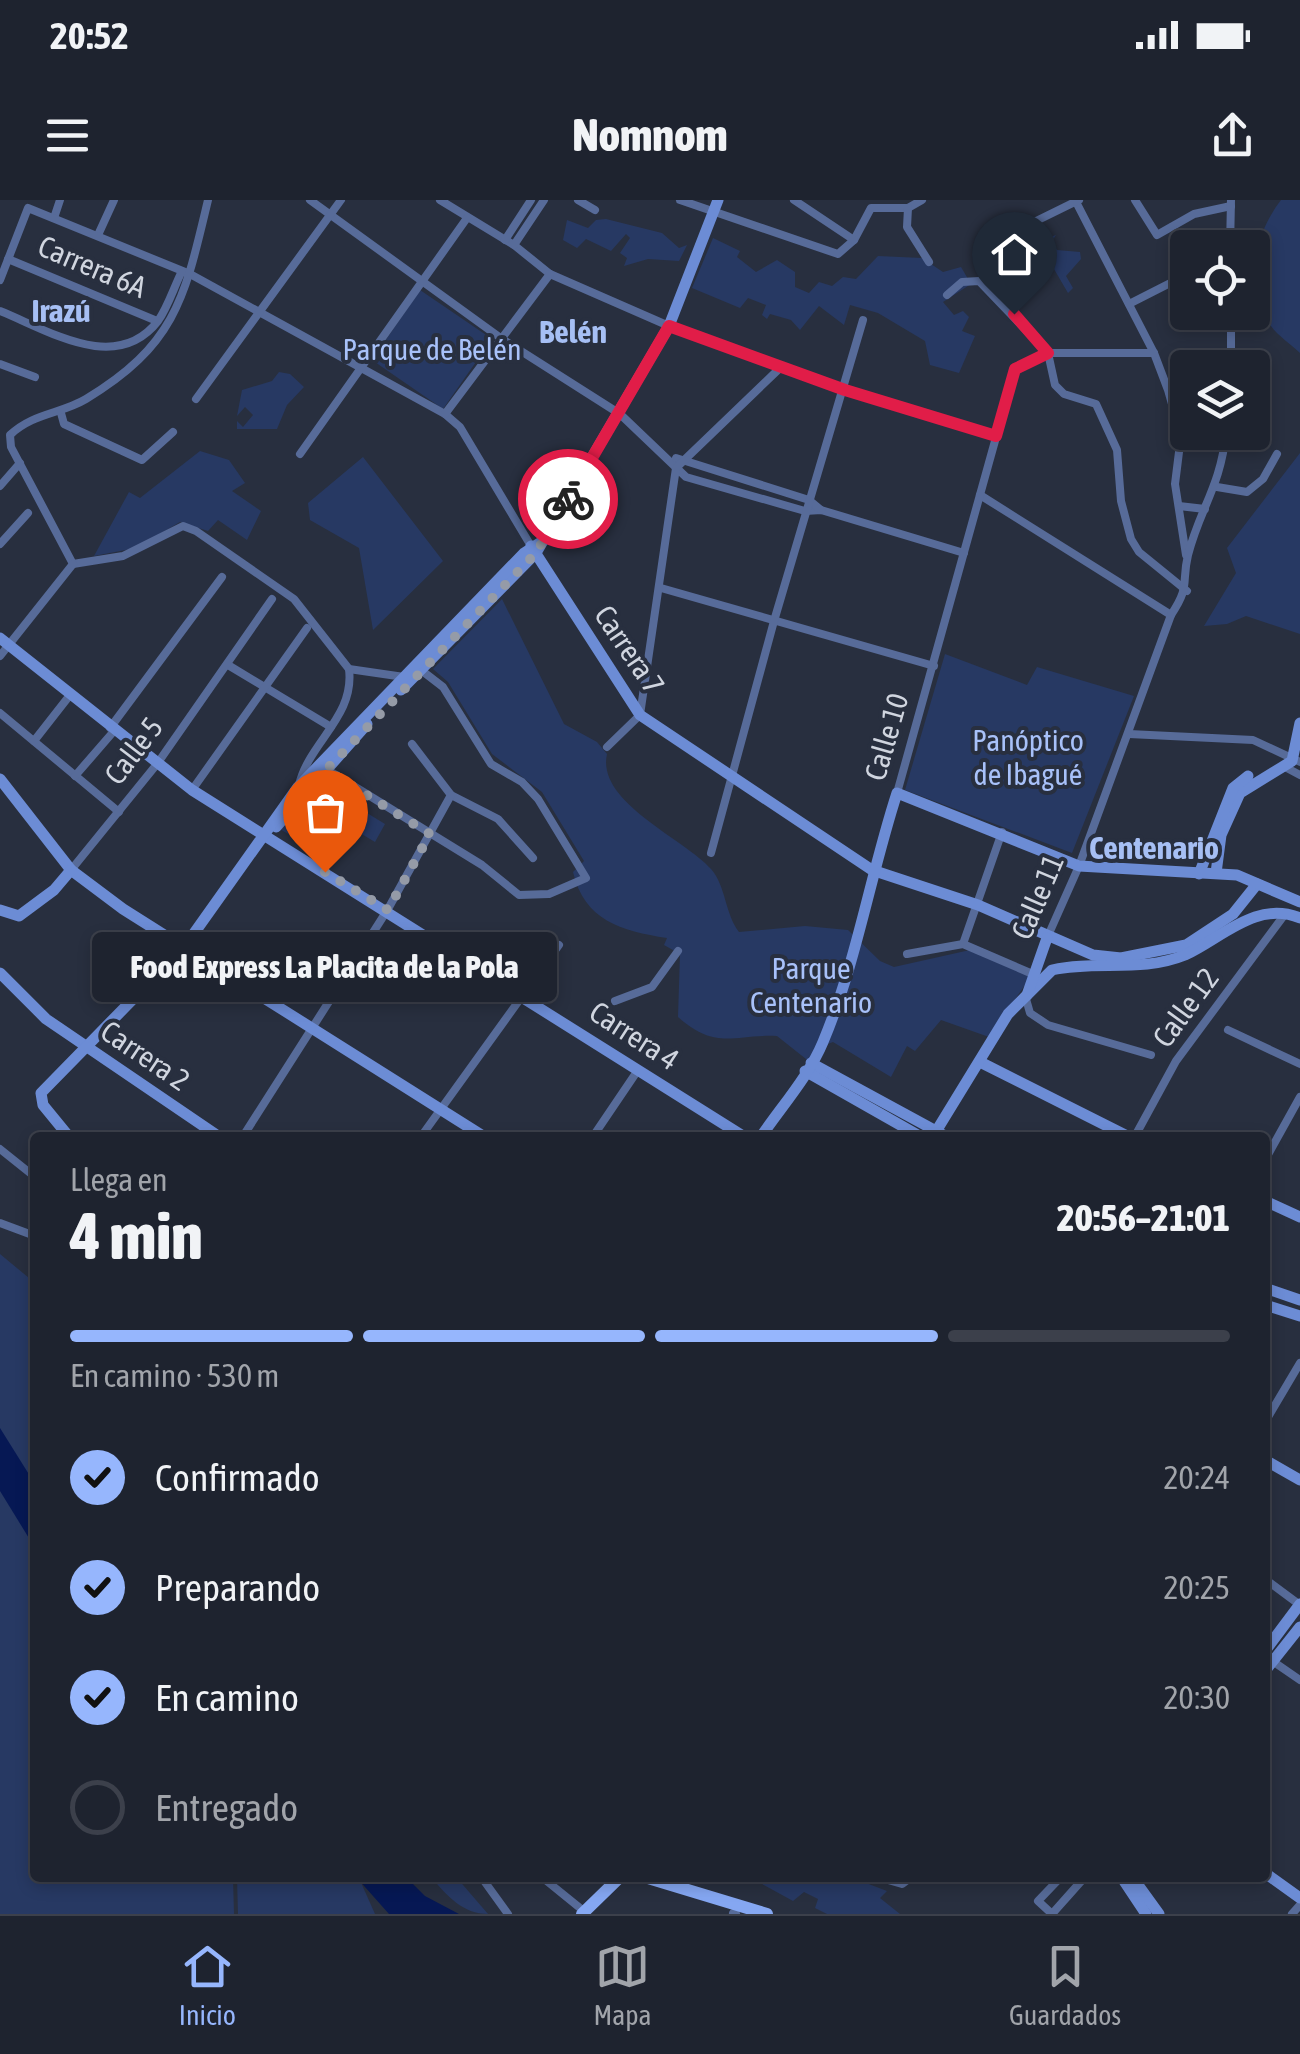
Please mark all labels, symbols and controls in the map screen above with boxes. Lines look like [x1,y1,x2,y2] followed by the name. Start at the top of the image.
[50,14,129,57] text: 20:52
[40,108,95,163] icon: menu
[1205,108,1260,163] icon: share
[572,109,728,161] text: Nomnom
[972,212,1057,315] pin
[987,227,1042,282] icon: home
[33,228,152,304] street label: Carrera 6A
[1170,230,1270,450] map controls
[1170,230,1270,330] button: locate
[32,292,90,329] district label: Irazú
[539,313,607,350] district label: Belén
[343,332,521,366] park label: Parque de Belén
[1170,350,1270,450] button: layers
[518,449,618,549] courier
[541,472,596,527] icon: bike
[588,599,672,700] street label: Carrera 7
[857,689,915,784] street label: Calle 10
[97,710,169,791] street label: Calle 5
[972,723,1084,791] park label: Panóptico de Ibagué
[283,770,368,873] pin
[298,785,353,840] icon: bag
[1089,829,1219,866] district label: Centenario
[1004,849,1070,944] street label: Calle 11
[92,932,558,1002] callout: Food Express La Placita de la Pola
[130,948,519,985] text: Food Express La Placita de la Pola
[750,951,872,1019] park label: Parque Centenario
[1145,961,1225,1053] street label: Calle 12
[584,994,685,1076] street label: Carrera 4
[95,1013,196,1097] street label: Carrera 2
[70,1161,168,1198] text: Llega en
[1057,1196,1230,1239] text: 20:56–21:01
[70,1198,203,1273] text: 4 min
[70,1357,279,1394] text: En camino · 530 m
[70,1450,125,1505] icon: check
[155,1456,320,1499] text: Confirmado
[1164,1459,1230,1496] text: 20:24
[70,1560,125,1615] icon: check
[155,1566,320,1609] text: Preparando
[1164,1569,1230,1606] text: 20:25
[70,1670,125,1725] icon: check
[155,1676,299,1719] text: En camino
[1164,1679,1230,1716] text: 20:30
[155,1786,298,1829] text: Entregado
[179,1939,236,2031] tab: Inicio
[593,1939,651,2031] tab: Mapa
[1009,1939,1121,2031] tab: Guardados

